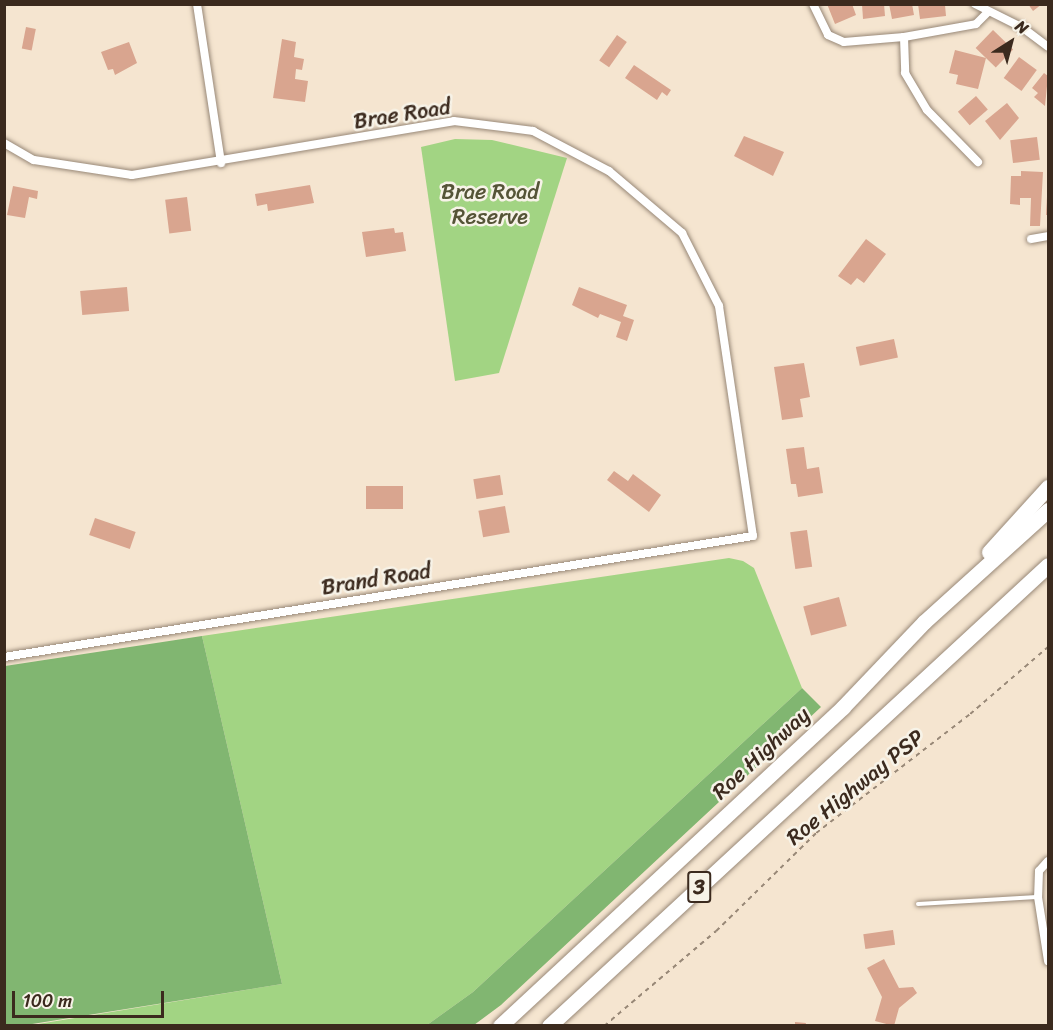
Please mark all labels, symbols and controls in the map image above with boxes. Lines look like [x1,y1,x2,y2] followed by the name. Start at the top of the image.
[981,12,1041,72] north arrow
[1009,12,1035,42] text: N
[351,93,453,135] street label: Brae Road
[441,178,539,230] park label: Brae Road Reserve
[319,557,433,601] street label: Brand Road
[707,701,815,805] street label: Roe Highway
[781,724,929,850] street label: Roe Highway PSP
[687,869,711,905] road number: 3
[15,979,166,1017] scale bar
[23,985,72,1017] text: 100 m

